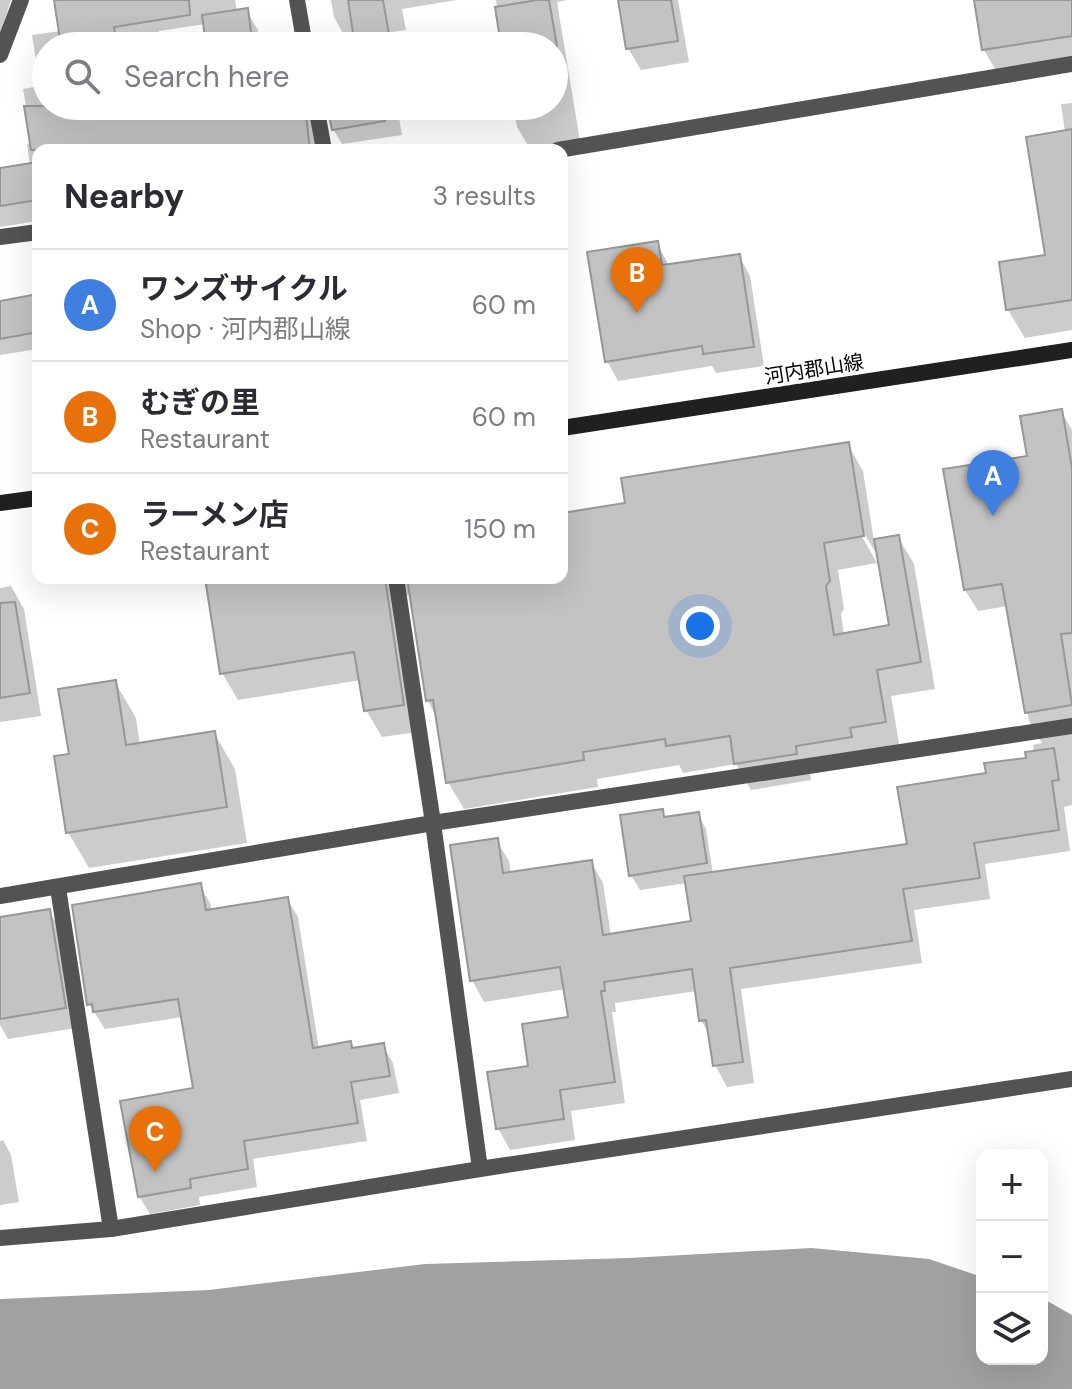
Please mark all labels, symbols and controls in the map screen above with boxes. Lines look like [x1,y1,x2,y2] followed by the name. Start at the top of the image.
[32,32,568,120] search box
[60,54,104,98] icon: search
[124,57,290,96] text: Search here
[64,174,184,219] text: Nearby
[433,179,536,213] text: 3 results
[611,247,663,313] pin: B
[140,269,348,308] text: ワンズサイクル
[81,288,99,322] text: A
[472,288,536,322] text: 60 m
[140,312,351,346] text: Shop · 河内郡山線
[763,348,865,390] street label: 河内郡山線
[140,383,260,422] text: むぎの里
[82,400,98,434] text: B
[472,400,536,434] text: 60 m
[140,422,270,456] text: Restaurant
[967,450,1019,516] pin: A
[140,495,289,534] text: ラーメン店
[80,512,100,546] text: C
[464,512,536,546] text: 150 m
[140,534,270,568] text: Restaurant
[680,606,720,646] your location
[129,1106,181,1172] pin: C
[976,1149,1048,1365] map controls
[976,1149,1048,1221] button: +
[976,1221,1048,1293] button: −
[976,1293,1048,1365] button: layers

